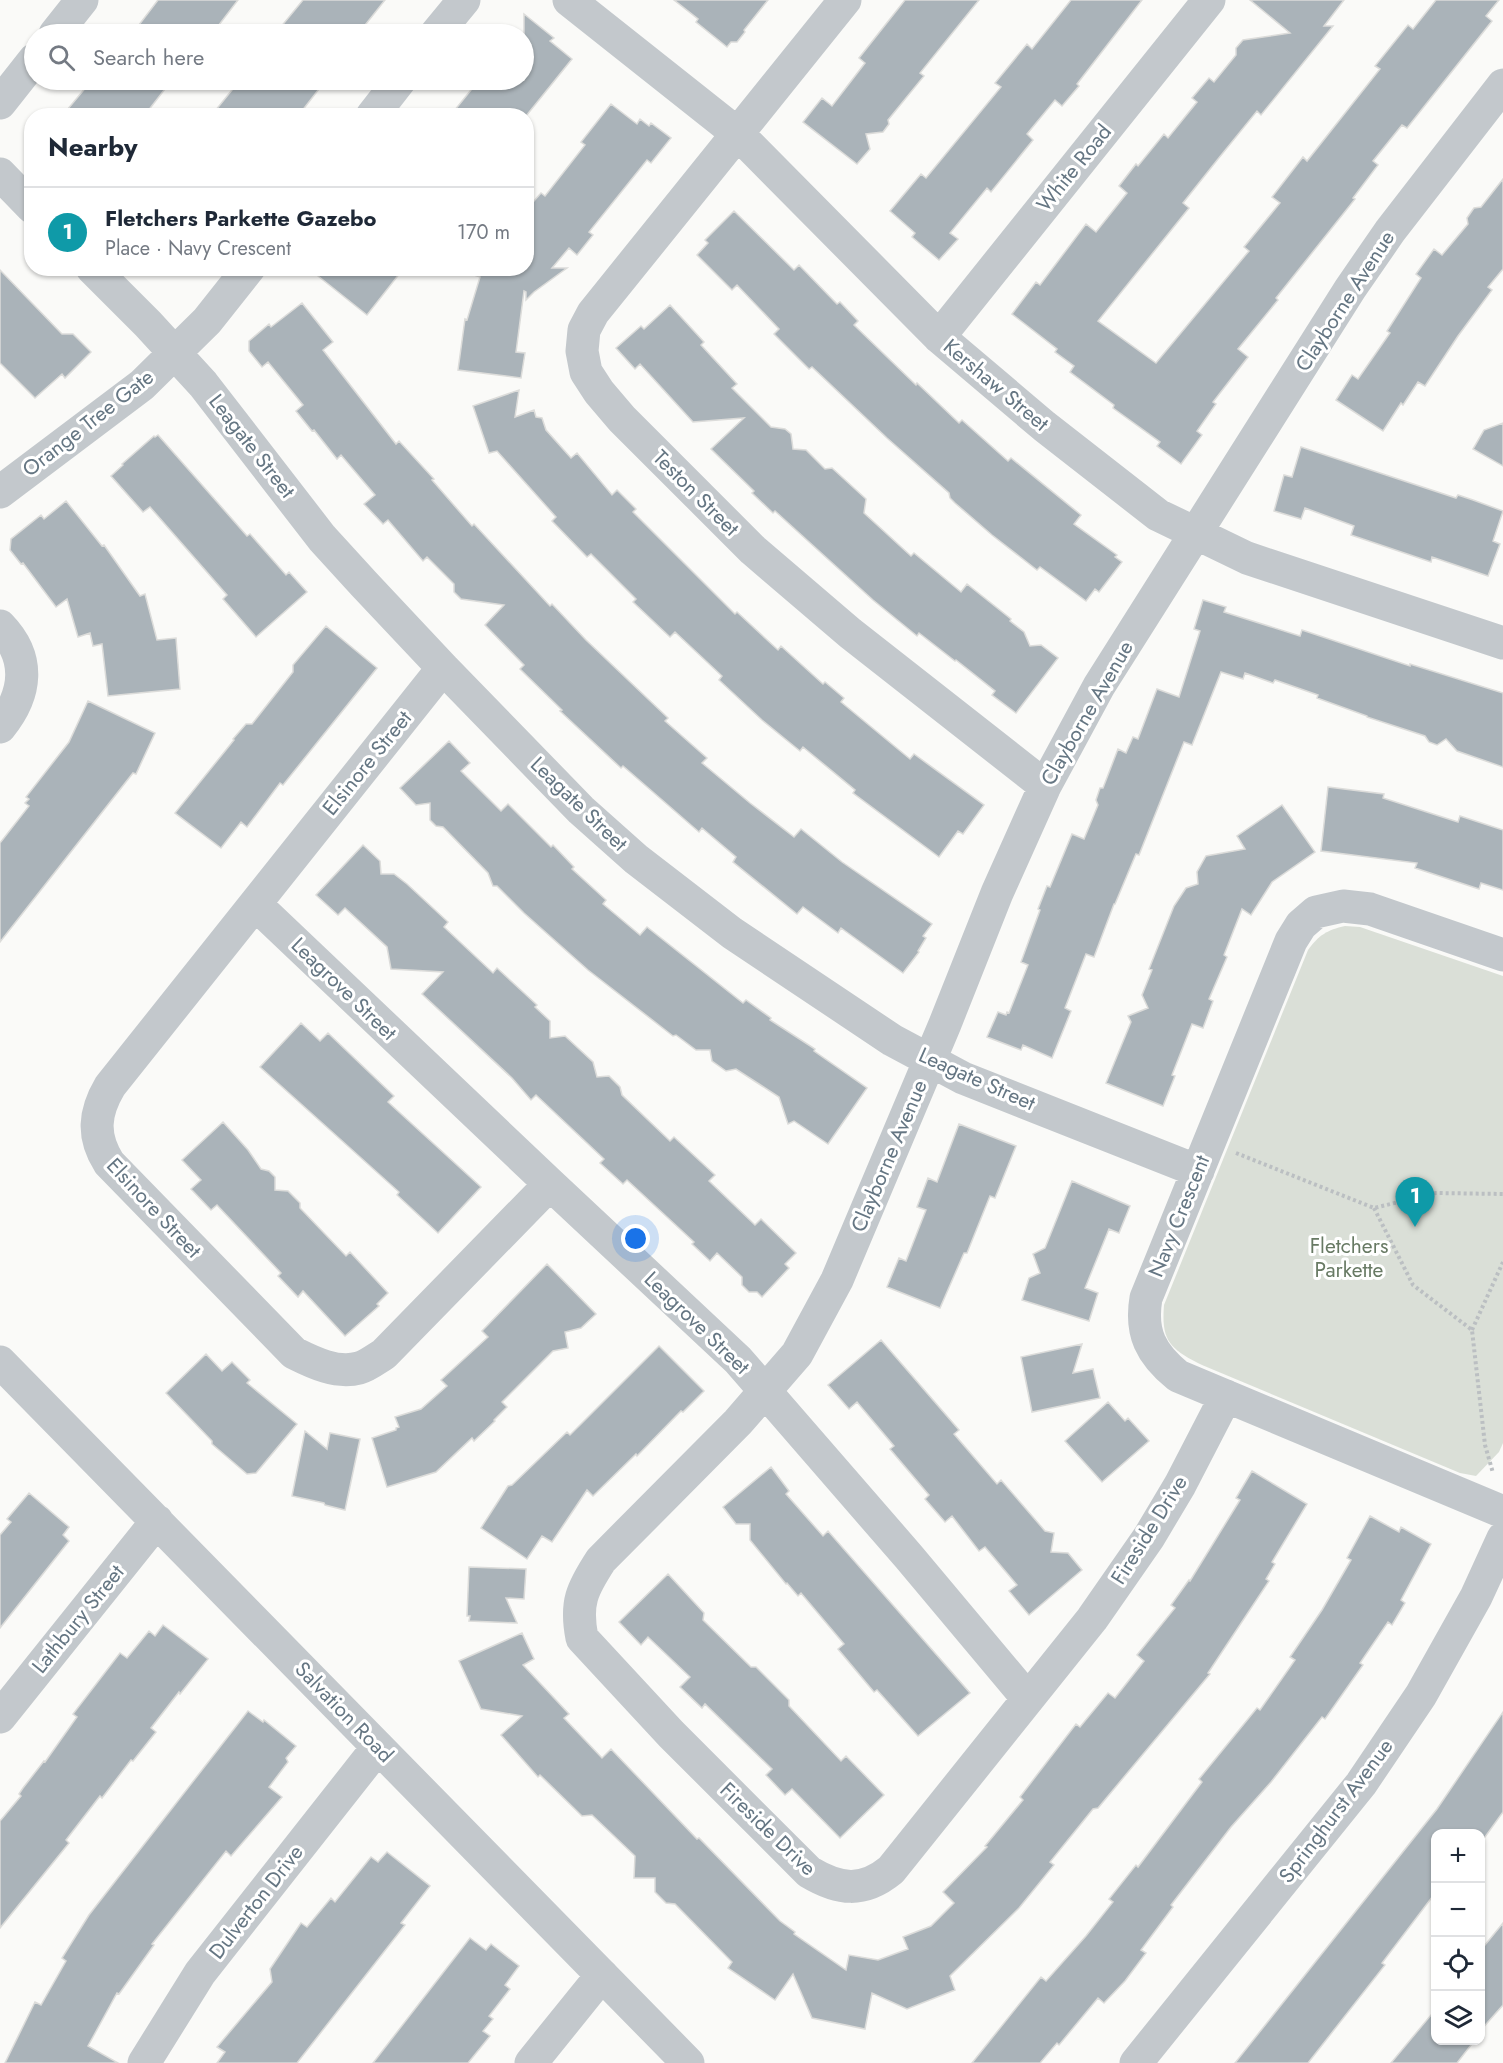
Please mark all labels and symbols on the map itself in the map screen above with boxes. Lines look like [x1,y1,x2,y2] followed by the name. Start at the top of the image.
[1029,118,1119,218] street label: White Road
[1288,224,1402,377] street label: Clayborne Avenue
[937,332,1055,438] street label: Kershaw Street
[16,362,160,484] street label: Orange Tree Gate
[202,388,302,504] street label: Leagate Street
[646,443,746,543] street label: Teston Street
[1033,635,1141,791] street label: Clayborne Avenue
[315,704,419,822] street label: Elsinore Street
[524,750,634,858] street label: Leagate Street
[284,931,404,1047] street label: Leagrove Street
[914,1040,1040,1118] street label: Leagate Street
[843,1075,935,1237] street label: Clayborne Avenue
[100,1151,208,1265] street label: Elsinore Street
[1141,1151,1217,1281] street label: Navy Crescent
[1396,1178,1434,1227] pin: 1
[621,1224,650,1253] your location
[1310,1231,1388,1285] park label: Fletchers Parkette
[637,1265,757,1381] street label: Leagrove Street
[1104,1470,1195,1590] street label: Fireside Drive
[25,1558,131,1680] street label: Lathbury Street
[288,1655,400,1769] street label: Salvation Road
[1272,1733,1400,1889] street label: Springhurst Avenue
[713,1775,823,1883] street label: Fireside Drive
[202,1838,310,1965] street label: Dulverton Drive

